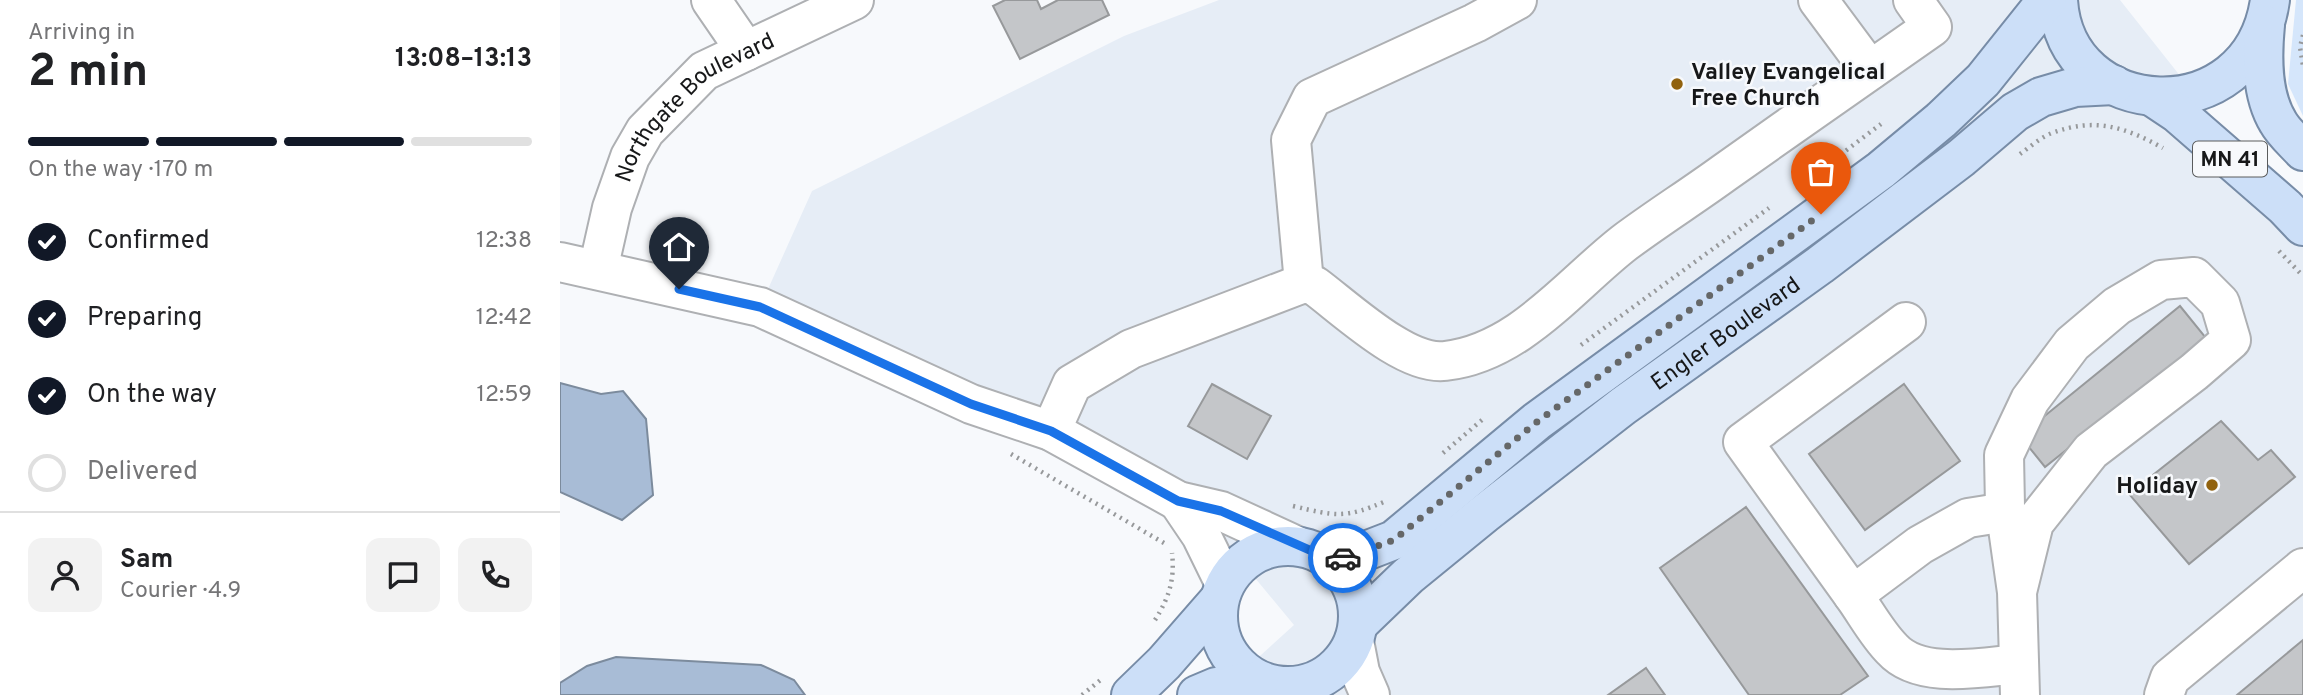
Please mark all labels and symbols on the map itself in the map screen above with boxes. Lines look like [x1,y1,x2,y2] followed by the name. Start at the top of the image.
[610,28,780,186] street label: Northgate Boulevard
[1691,59,1885,114] place label: Valley Evangelical Free Church
[1669,76,1685,92] marker: Valley Evangelical Free Church
[1791,142,1851,214] pin
[2193,142,2267,176] road number: MN 41
[649,217,709,289] pin
[1646,272,1807,398] street label: Engler Boulevard
[2116,473,2198,502] place label: Holiday
[2204,477,2220,493] marker: Holiday
[1308,523,1378,593] courier

